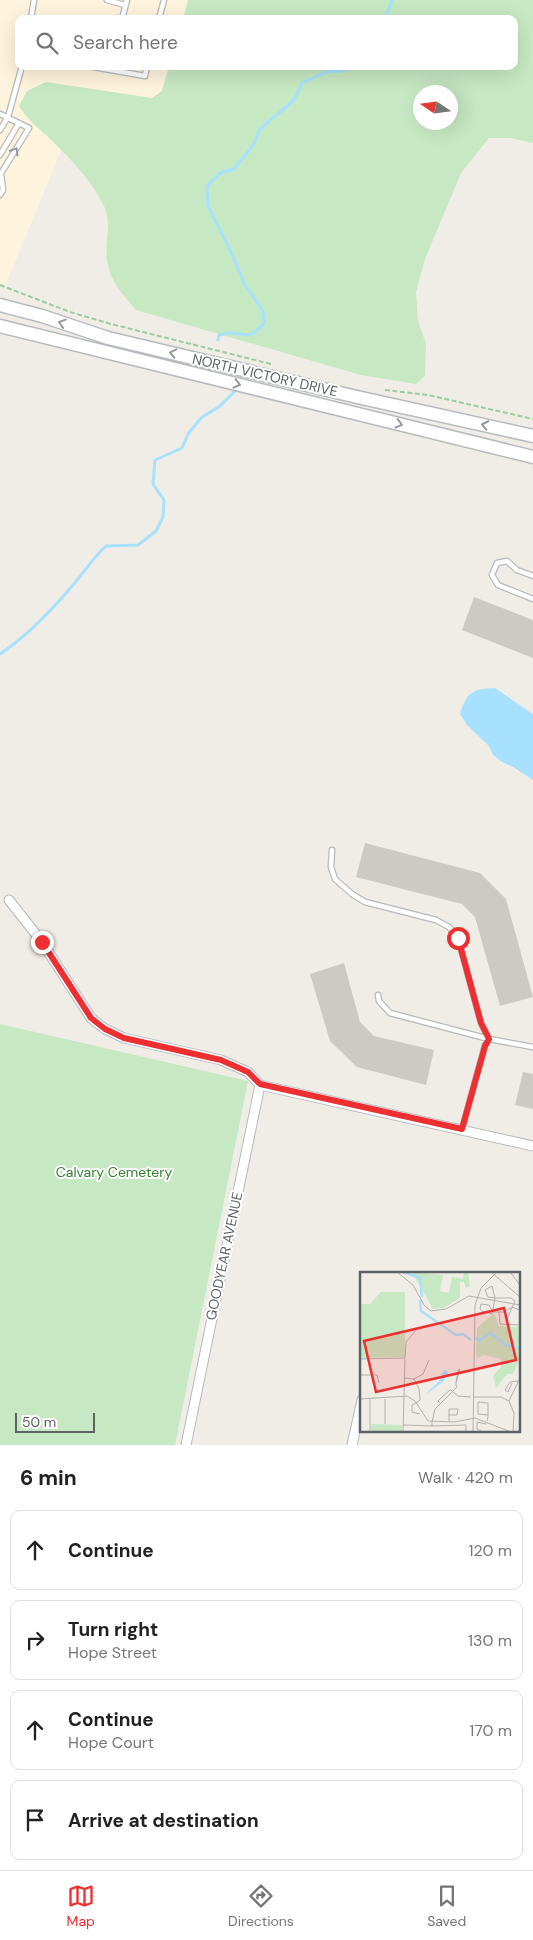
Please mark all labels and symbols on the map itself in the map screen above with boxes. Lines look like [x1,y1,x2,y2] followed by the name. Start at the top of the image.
[413,85,458,130] north arrow
[9,147,18,156] one-way arrow
[58,318,66,328] one-way arrow
[170,349,178,359] one-way arrow
[190,349,340,401] street label: NORTH VICTORY DRIVE
[233,378,242,389] one-way arrow
[395,418,404,429] one-way arrow
[481,420,490,431] one-way arrow
[447,927,470,950] route start
[31,931,54,954] route end
[56,1163,172,1181] park label: Calvary Cemetery
[202,1190,246,1322] street label: GOODYEAR AVENUE
[360,1272,520,1432] inset map
[15,1410,95,1433] scale bar

